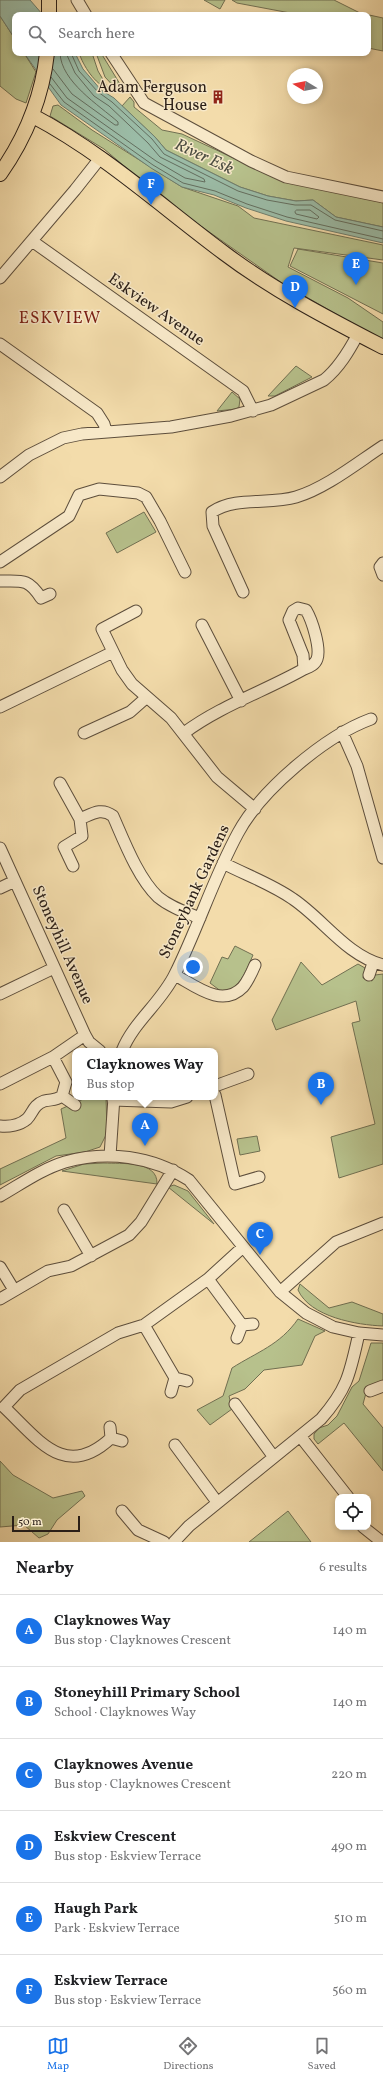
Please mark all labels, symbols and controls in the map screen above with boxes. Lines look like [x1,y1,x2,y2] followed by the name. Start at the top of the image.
[12,12,371,56] search box
[26,23,48,45] icon: search
[58,24,135,45] text: Search here
[287,68,323,104] north arrow
[97,77,207,117] place label: Adam Ferguson House
[210,89,226,105] building icon: Adam Ferguson House
[171,133,237,181] water label: River Esk
[138,172,164,205] pin: F
[343,252,369,285] pin: E
[103,268,209,352] street label: Eskview Avenue
[282,275,308,308] pin: D
[19,307,101,330] district label: ESKVIEW
[154,821,236,963] street label: Stoneybank Gardens
[26,882,98,1008] street label: Stoneyhill Avenue
[183,957,203,977] your location
[72,1048,218,1100] popup
[87,1055,203,1076] text: Clayknowes Way
[308,1072,334,1105] pin: B
[87,1076,135,1094] text: Bus stop
[132,1113,158,1146] pin: A
[247,1222,273,1255] pin: C
[335,1494,371,1530] map controls
[335,1494,371,1530] button: locate
[12,1514,80,1533] scale bar
[18,1515,42,1530] text: 50 m
[16,1557,74,1580] text: Nearby
[319,1559,367,1577] text: 6 results
[54,1611,171,1632] text: Clayknowes Way
[24,1622,34,1640] text: A
[333,1622,367,1640] text: 140 m
[54,1632,231,1650] text: Bus stop · Clayknowes Crescent
[54,1683,240,1704] text: Stoneyhill Primary School
[25,1694,33,1712] text: B
[333,1694,367,1712] text: 140 m
[54,1704,196,1722] text: School · Clayknowes Way
[54,1755,193,1776] text: Clayknowes Avenue
[25,1766,33,1784] text: C
[331,1766,367,1784] text: 220 m
[54,1776,231,1794] text: Bus stop · Clayknowes Crescent
[54,1827,176,1848] text: Eskview Crescent
[24,1838,34,1856] text: D
[331,1838,367,1856] text: 490 m
[54,1848,201,1866] text: Bus stop · Eskview Terrace
[54,1899,138,1920] text: Haugh Park
[25,1910,33,1928] text: E
[334,1910,367,1928] text: 510 m
[54,1920,180,1938] text: Park · Eskview Terrace
[54,1971,168,1992] text: Eskview Terrace
[25,1982,33,2000] text: F
[332,1982,367,2000] text: 560 m
[54,1992,201,2010] text: Bus stop · Eskview Terrace
[47,2035,69,2074] tab: Map
[163,2035,214,2074] tab: Directions
[308,2035,336,2074] tab: Saved

